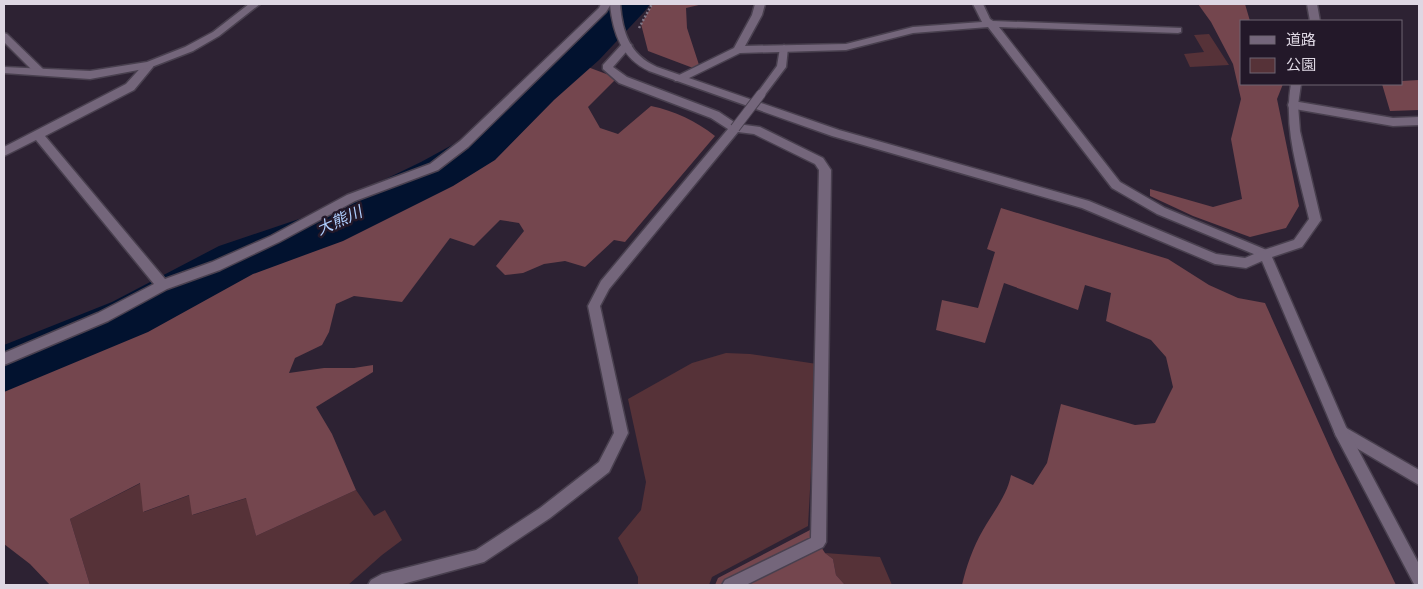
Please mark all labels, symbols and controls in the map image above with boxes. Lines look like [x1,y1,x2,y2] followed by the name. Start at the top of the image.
[1240,20,1403,85] legend
[1286,31,1316,49] text: 道路
[1286,56,1316,74] text: 公園
[313,201,367,239] water label: 大熊川

